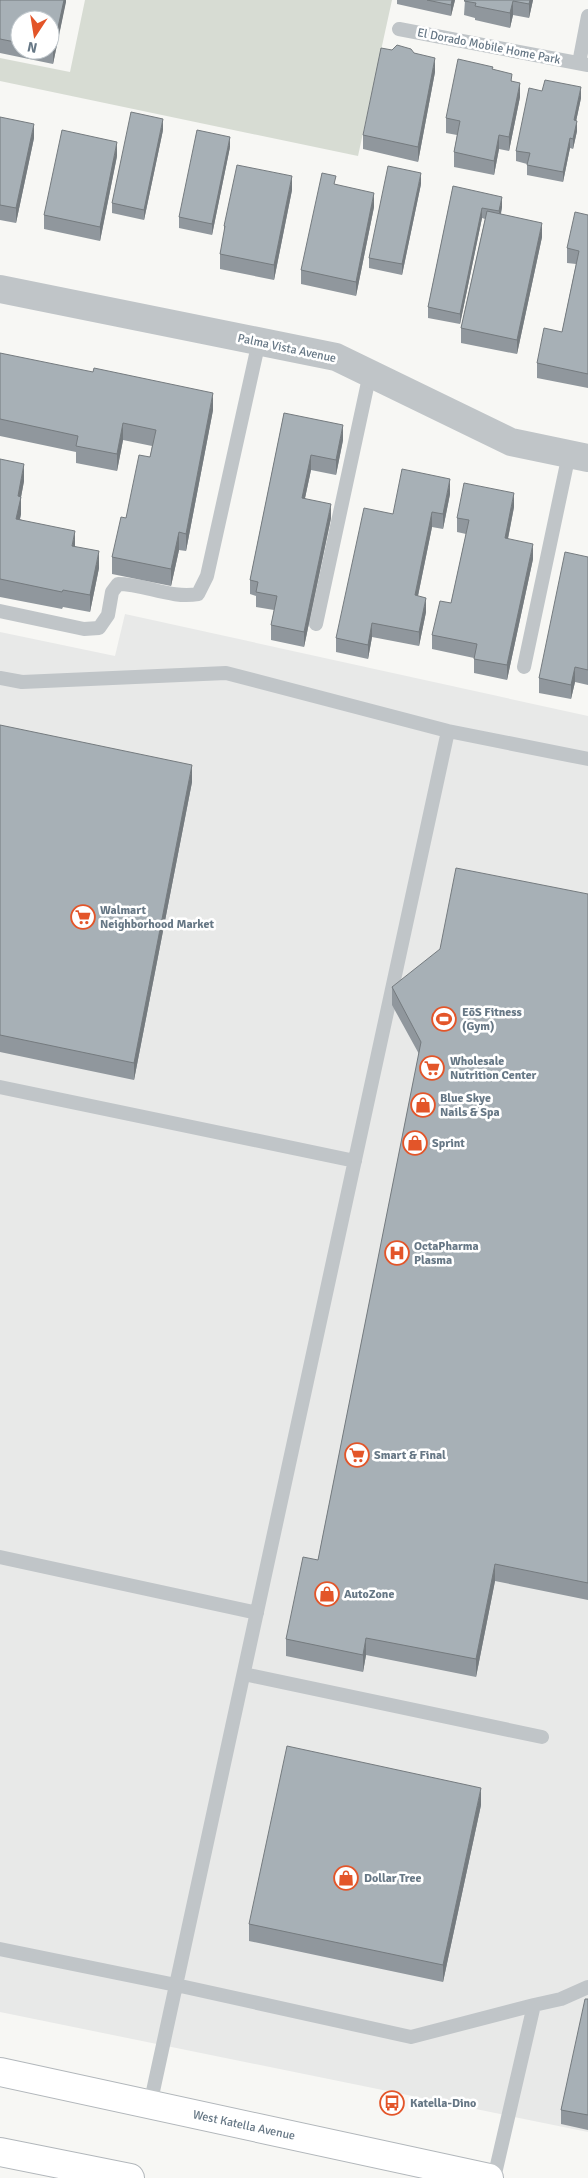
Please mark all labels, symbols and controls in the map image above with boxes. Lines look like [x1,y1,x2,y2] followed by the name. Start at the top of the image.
[10,10,60,60] north arrow
[416,25,562,68] street label: El Dorado Mobile Home Park
[26,38,39,57] text: N
[236,331,338,366] street label: Palma Vista Avenue
[100,903,214,932] place label: Walmart Neighborhood Market
[70,904,96,930] supermarket icon: Walmart Neighborhood Market
[462,1005,523,1034] place label: EōS Fitness (Gym)
[431,1006,457,1032] sports icon: EōS Fitness (Gym)
[450,1054,537,1083] place label: Wholesale Nutrition Center
[419,1055,445,1081] supermarket icon: Wholesale Nutrition Center
[440,1091,500,1120] place label: Blue Skye Nails & Spa
[410,1092,436,1118] shop icon: Blue Skye Nails & Spa
[402,1130,428,1156] shop icon: Sprint
[432,1136,465,1151] place label: Sprint
[414,1239,479,1268] place label: OctaPharma Plasma
[384,1240,410,1266] hospital icon: OctaPharma Plasma
[344,1442,370,1468] supermarket icon: Smart & Final
[374,1448,446,1463] place label: Smart & Final
[314,1581,340,1607] shop icon: AutoZone
[344,1587,394,1602] place label: AutoZone
[333,1865,359,1891] shop icon: Dollar Tree
[364,1871,421,1886] place label: Dollar Tree
[379,2090,405,2116] bus stop icon: Katella-Dino
[410,2096,476,2111] place label: Katella-Dino
[191,2107,296,2144] street label: West Katella Avenue

